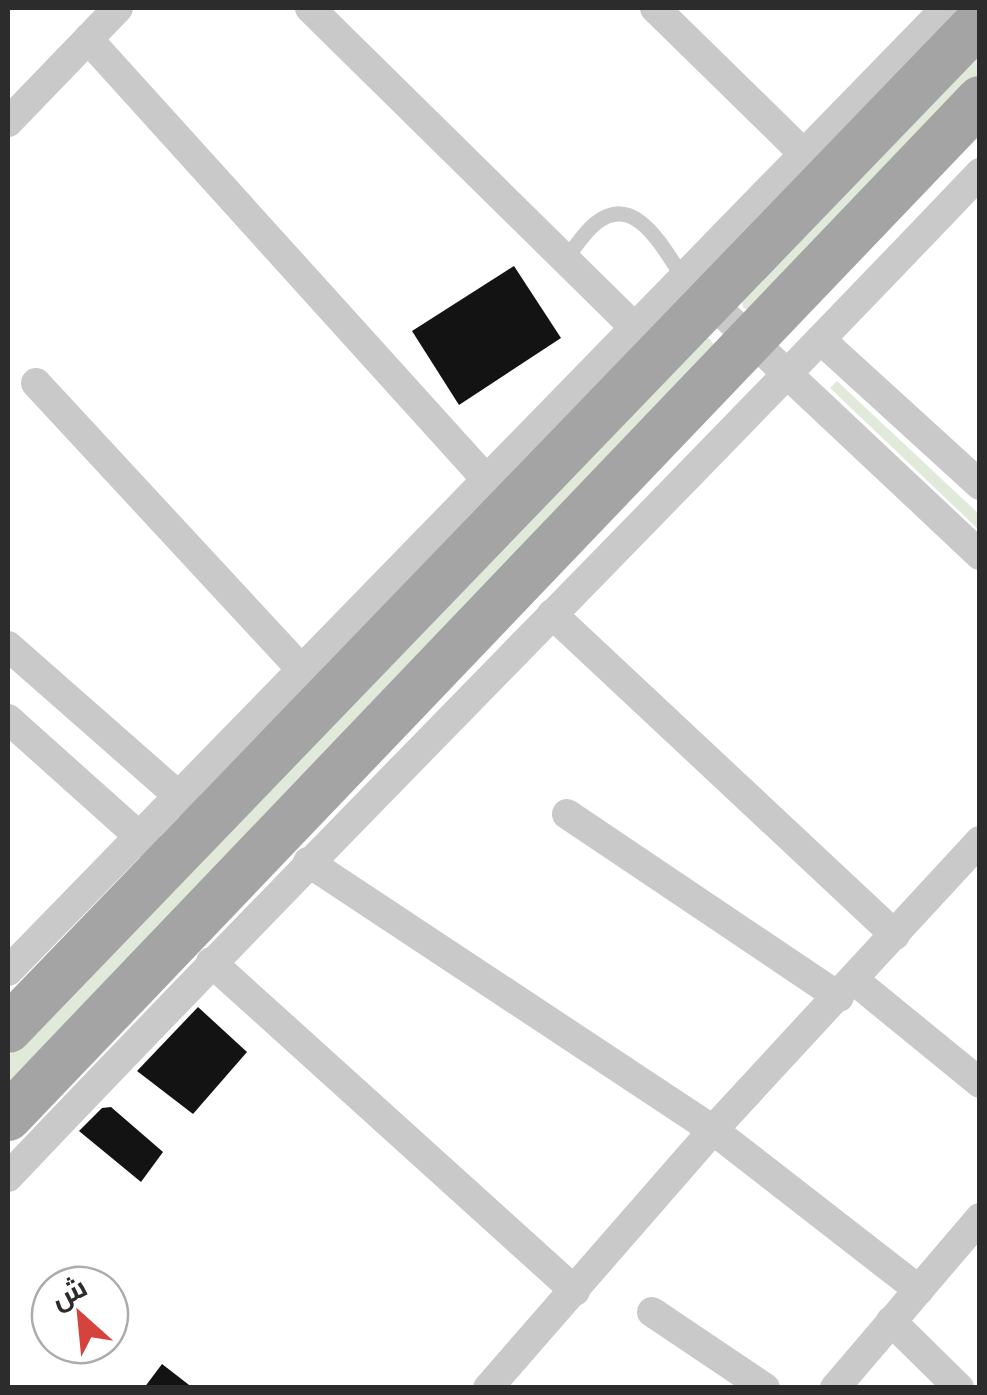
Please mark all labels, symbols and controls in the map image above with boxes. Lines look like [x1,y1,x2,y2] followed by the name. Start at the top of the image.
[30,1265,130,1365] north arrow
[44,1267,93,1317] text: ش

